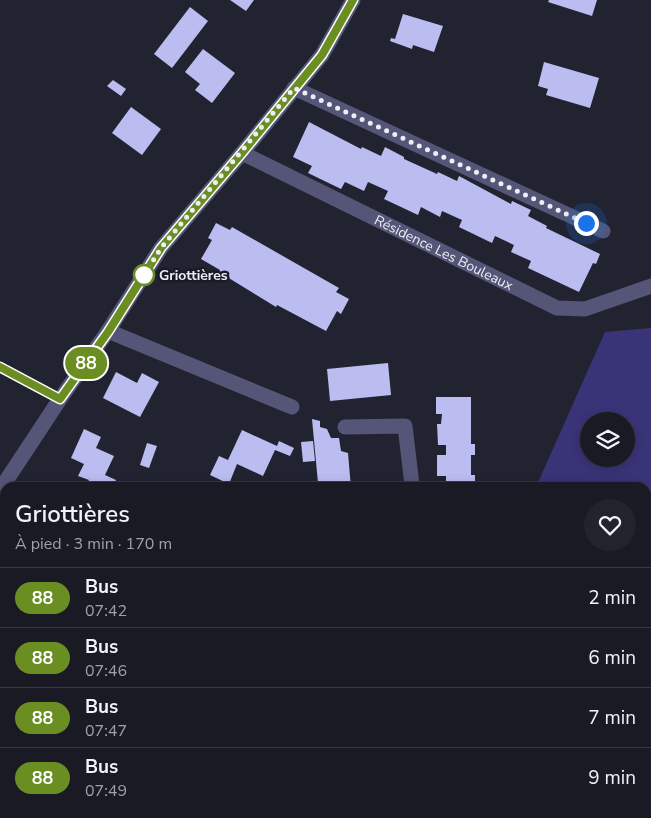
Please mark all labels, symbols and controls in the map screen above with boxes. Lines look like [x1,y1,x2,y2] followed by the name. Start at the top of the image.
[371,211,517,295] street label: Résidence Les Bouleaux
[574,211,599,236] your location
[133,264,155,286] marker: Griottières
[159,266,228,285] place label: Griottières
[64,347,108,379] line badge: 88
[75,351,97,375] text: 88
[580,412,635,467] map controls
[580,412,635,467] button: layers
[15,498,130,530] text: Griottières
[584,499,636,551] button: heart
[15,533,172,555] text: À pied · 3 min · 170 m
[85,574,118,600] text: Bus
[588,585,636,611] text: 2 min
[32,586,53,610] text: 88
[85,600,127,622] text: 07:42
[85,634,118,660] text: Bus
[588,645,636,671] text: 6 min
[32,646,53,670] text: 88
[85,660,127,682] text: 07:46
[85,694,118,720] text: Bus
[588,705,636,731] text: 7 min
[32,706,53,730] text: 88
[85,720,127,742] text: 07:47
[85,754,118,780] text: Bus
[588,765,636,791] text: 9 min
[32,766,53,790] text: 88
[85,780,127,802] text: 07:49

